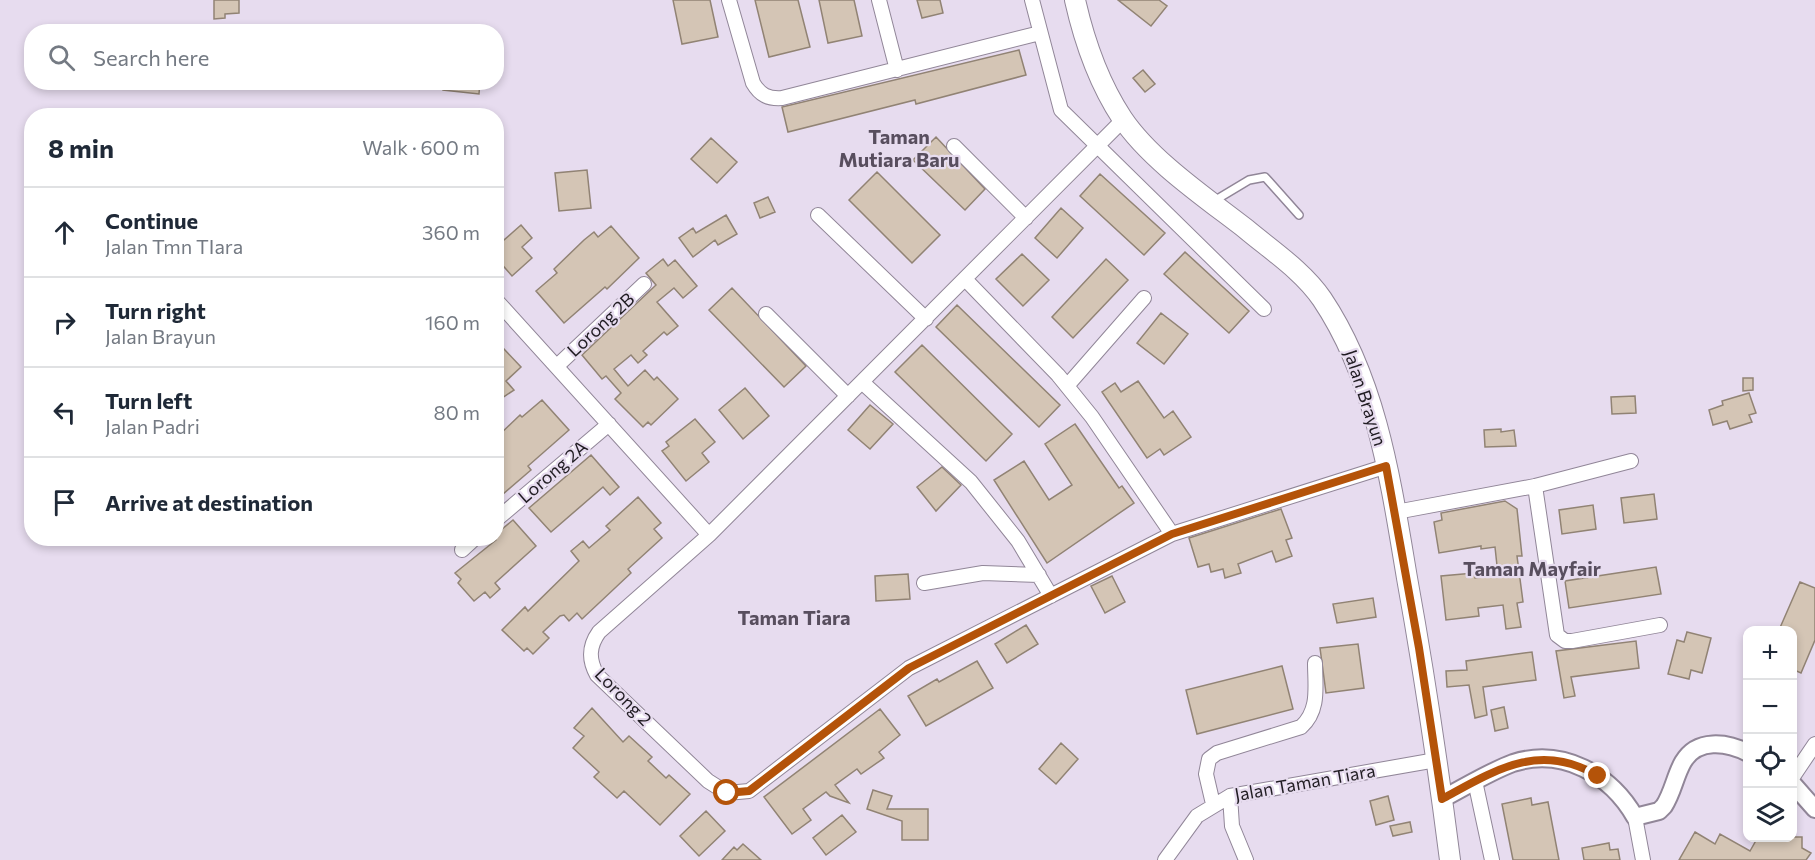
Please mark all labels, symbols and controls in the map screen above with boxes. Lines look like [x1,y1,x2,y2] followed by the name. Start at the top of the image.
[24,24,504,90] search box
[45,41,78,74] icon: search
[93,44,209,71] text: Search here
[839,124,959,171] district label: Taman Mutiara Baru
[48,132,114,163] text: 8 min
[362,135,480,159] text: Walk · 600 m
[105,207,198,234] text: Continue
[48,216,81,249] icon: ahead
[422,220,480,244] text: 360 m
[105,234,243,258] text: Jalan Tmn TIara
[562,288,638,361] street label: Lorong 2B
[105,297,206,324] text: Turn right
[48,306,81,339] icon: right
[425,310,480,334] text: 160 m
[105,324,216,348] text: Jalan Brayun
[1340,347,1392,449] street label: Jalan Brayun
[105,387,192,414] text: Turn left
[48,396,81,429] icon: left
[434,400,480,424] text: 80 m
[105,414,200,438] text: Jalan Padri
[513,435,591,507] street label: Lorong 2A
[48,486,81,519] icon: arrive
[105,489,313,516] text: Arrive at destination
[1463,556,1601,580] district label: Taman Mayfair
[737,605,851,629] district label: Taman Tiara
[1743,626,1797,842] map controls
[1743,626,1797,680] button: +
[591,663,657,730] street label: Lorong 2
[1743,680,1797,734] button: −
[1743,734,1797,788] button: locate
[1233,759,1377,805] street label: Jalan Taman Tiara
[1584,762,1610,788] route end
[713,779,739,805] route start
[1743,788,1797,842] button: layers

